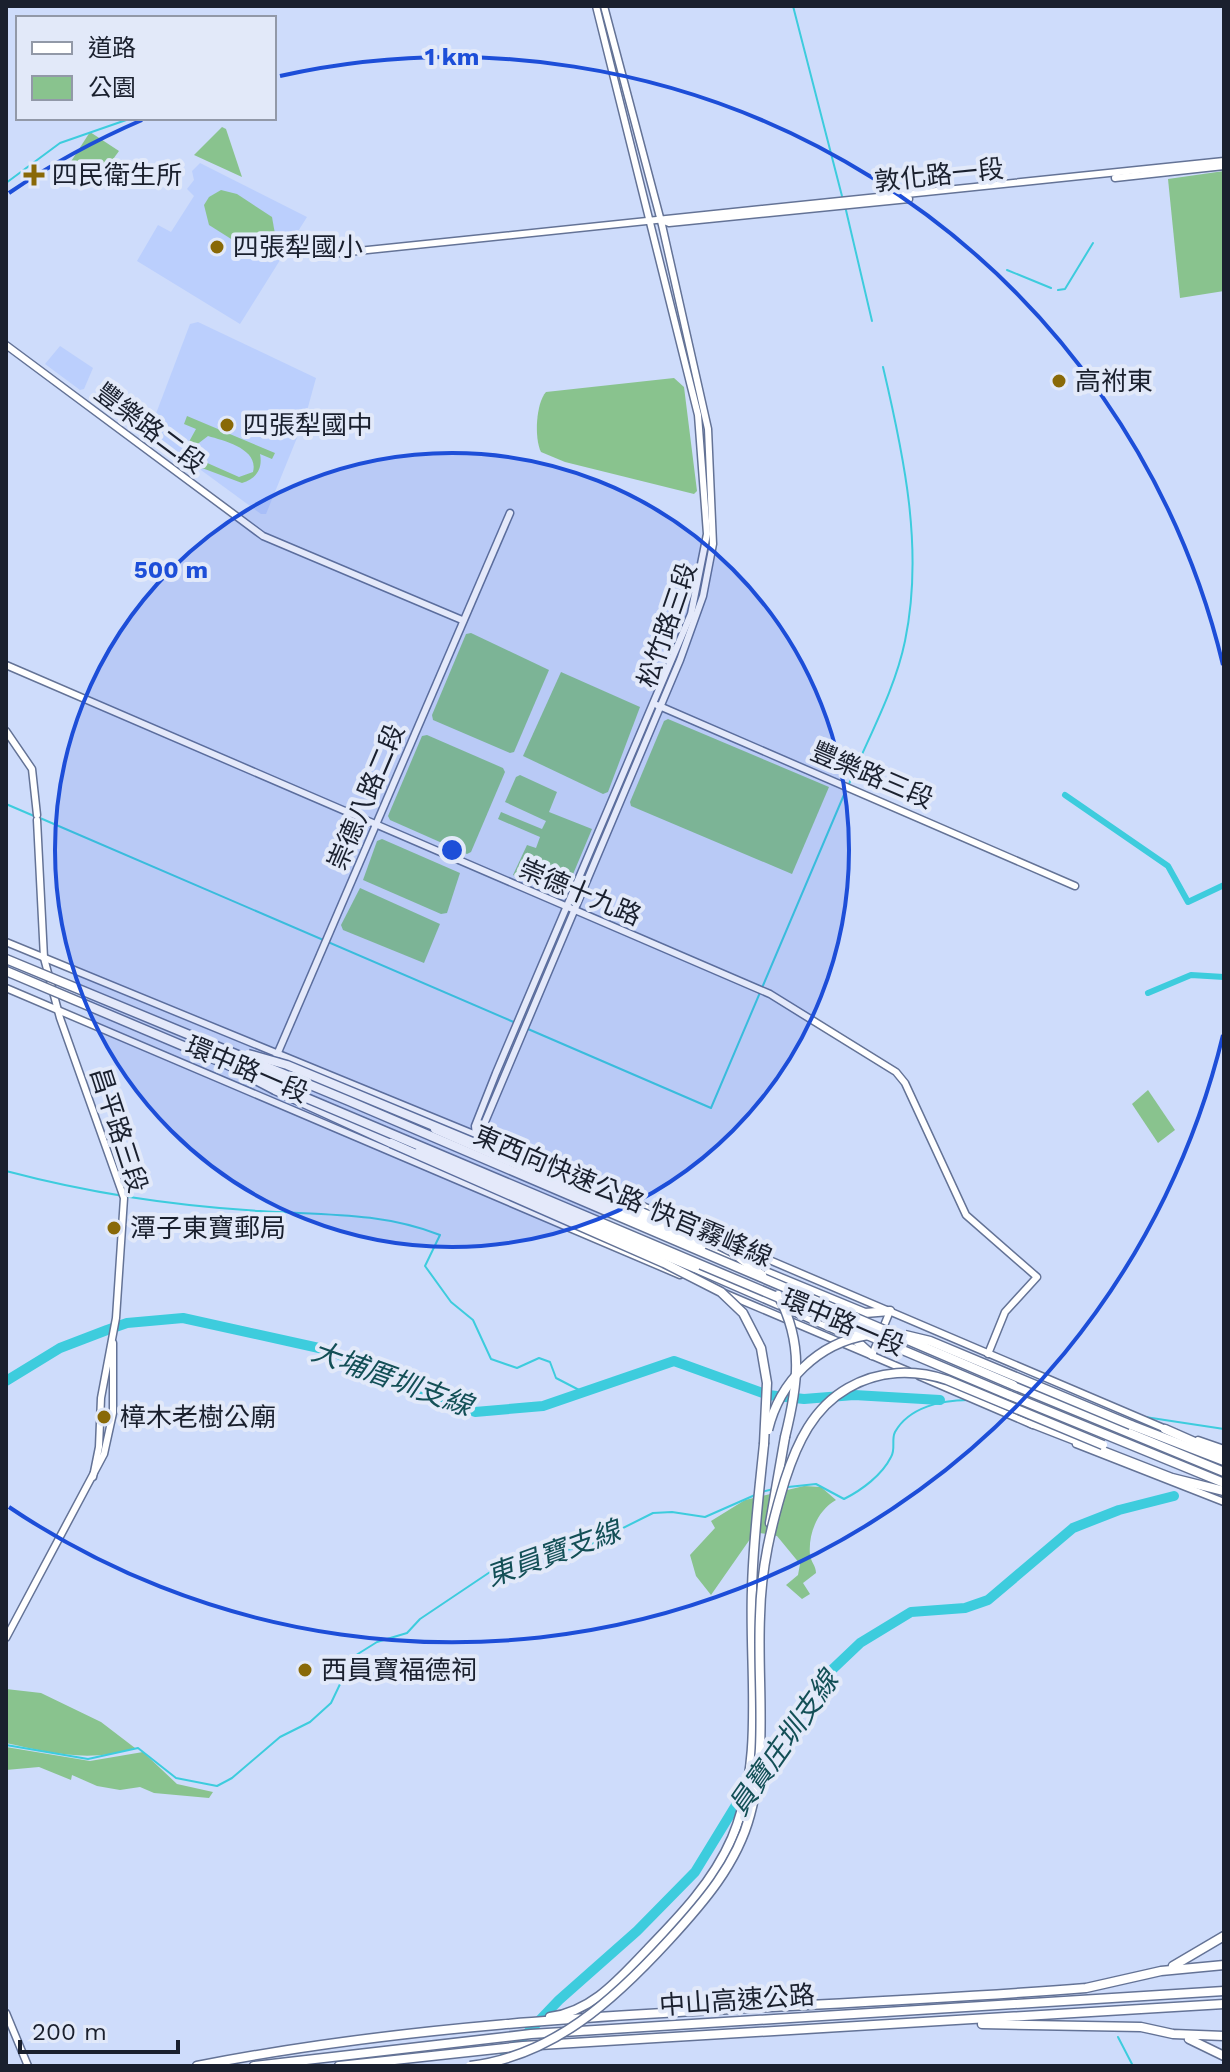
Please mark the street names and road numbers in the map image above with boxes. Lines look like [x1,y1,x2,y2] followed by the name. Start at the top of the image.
[873,153,1005,197] street label: 敦化路一段
[89,377,211,479] street label: 豐樂路二段
[632,559,702,691] street label: 松竹路三段
[322,719,410,875] street label: 崇德八路二段
[806,736,938,814] street label: 豐樂路三段
[514,853,646,931] street label: 崇德十九路
[181,1030,313,1108] street label: 環中路一段
[85,1064,153,1196] street label: 昌平路三段
[469,1120,777,1272] street label: 東西向快速公路 快官霧峰線
[777,1283,909,1361] street label: 環中路一段
[658,1980,816,2020] street label: 中山高速公路

